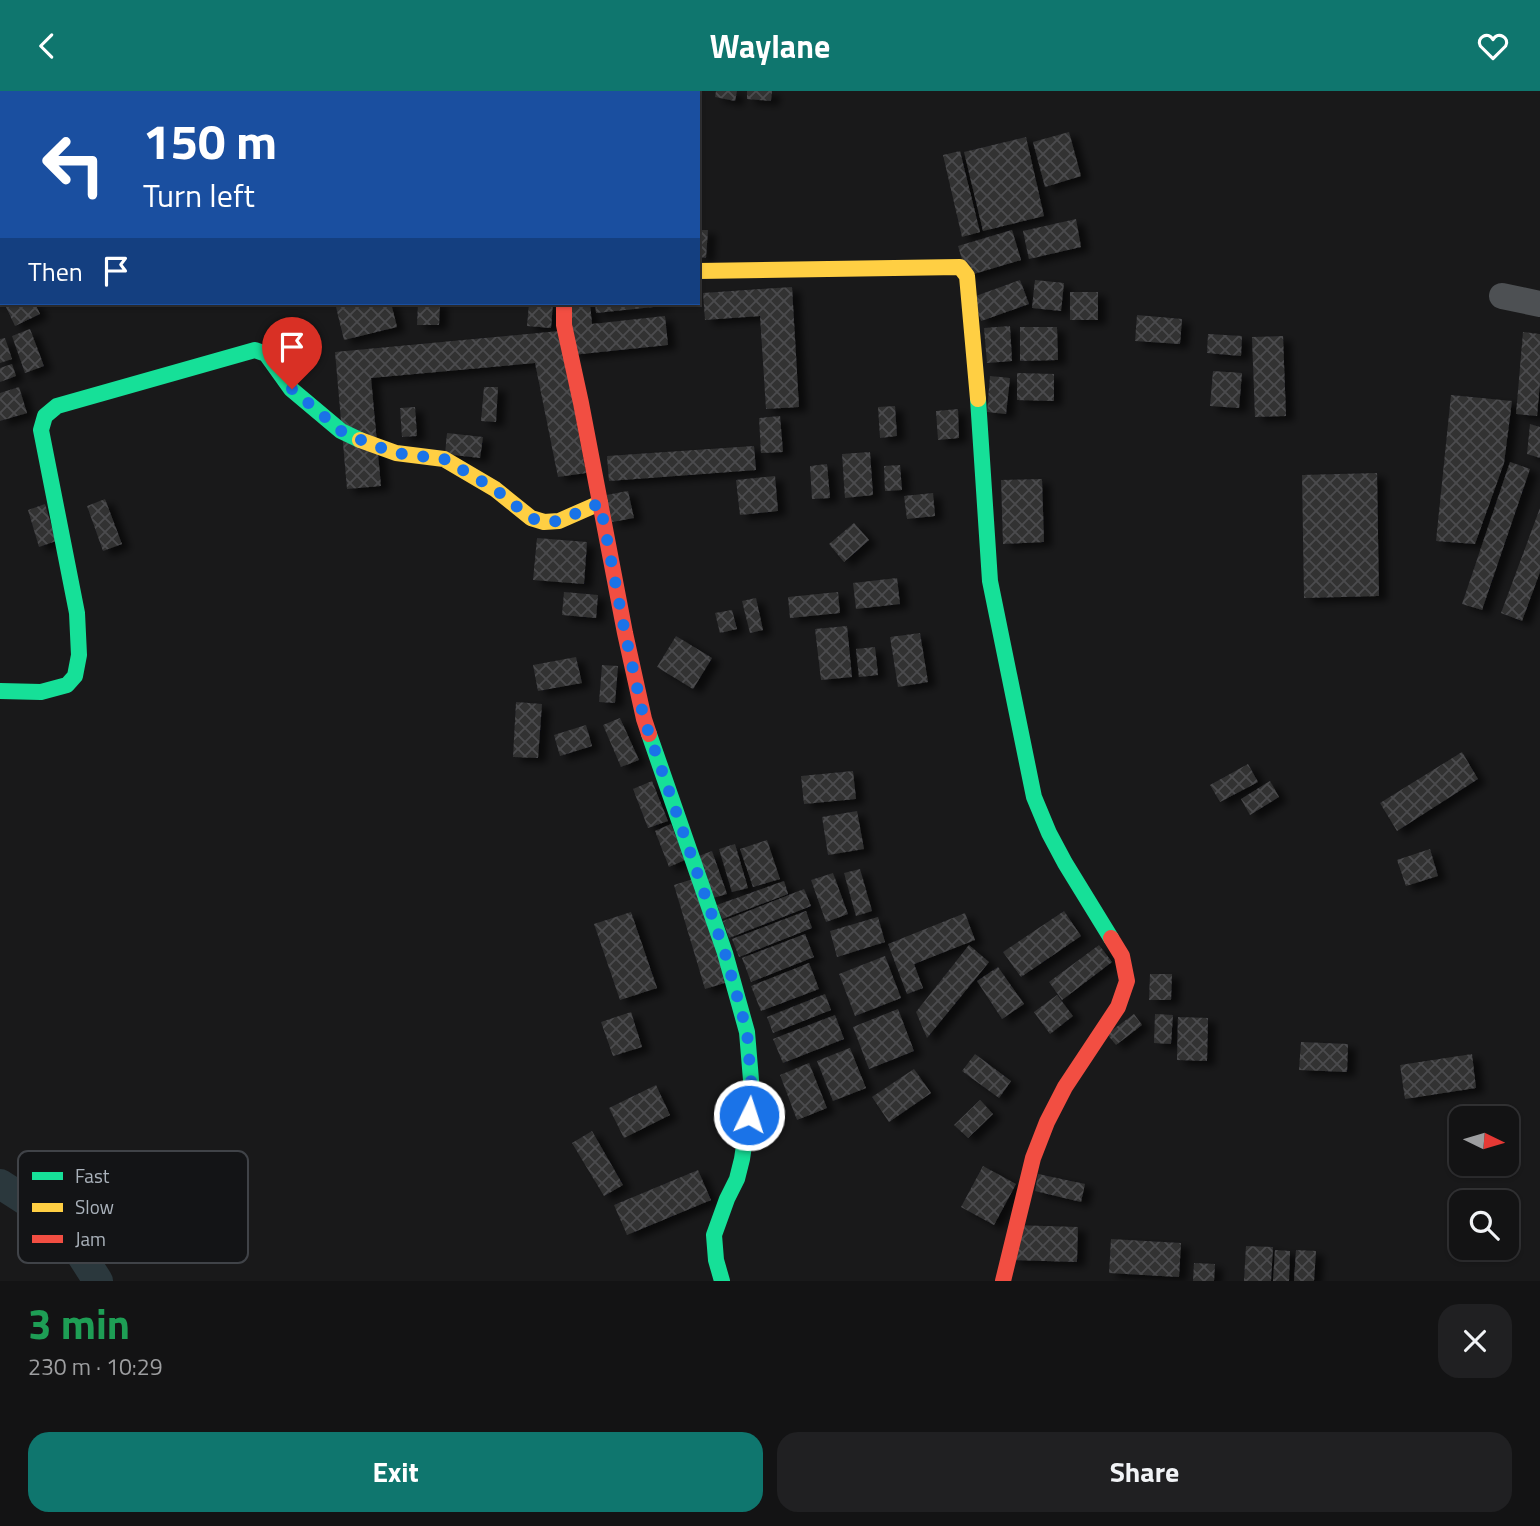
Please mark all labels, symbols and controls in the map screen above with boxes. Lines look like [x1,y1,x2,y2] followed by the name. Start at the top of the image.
[710,22,830,70] text: Waylane
[28,27,66,65] icon: back
[1474,27,1512,65] icon: heart
[143,103,277,178] text: 150 m
[28,119,119,210] icon: left
[143,171,255,219] text: Turn left
[28,252,83,291] text: Then
[97,252,135,290] icon: arrive
[262,317,322,389] pin
[273,328,311,366] icon: arrive
[712,1078,786,1152] position arrow
[1449,1106,1519,1176] north arrow
[1449,1106,1519,1260] map controls
[18,1151,248,1263] legend
[75,1161,110,1190] text: Fast
[1449,1190,1519,1260] button: search
[75,1192,114,1221] text: Slow
[75,1224,106,1253] text: Jam
[28,1291,130,1355] text: 3 min
[1438,1304,1512,1378] button: close
[28,1349,163,1384] text: 230 m · 10:29
[28,1432,763,1512] button: Exit
[777,1432,1512,1512] button: Share

